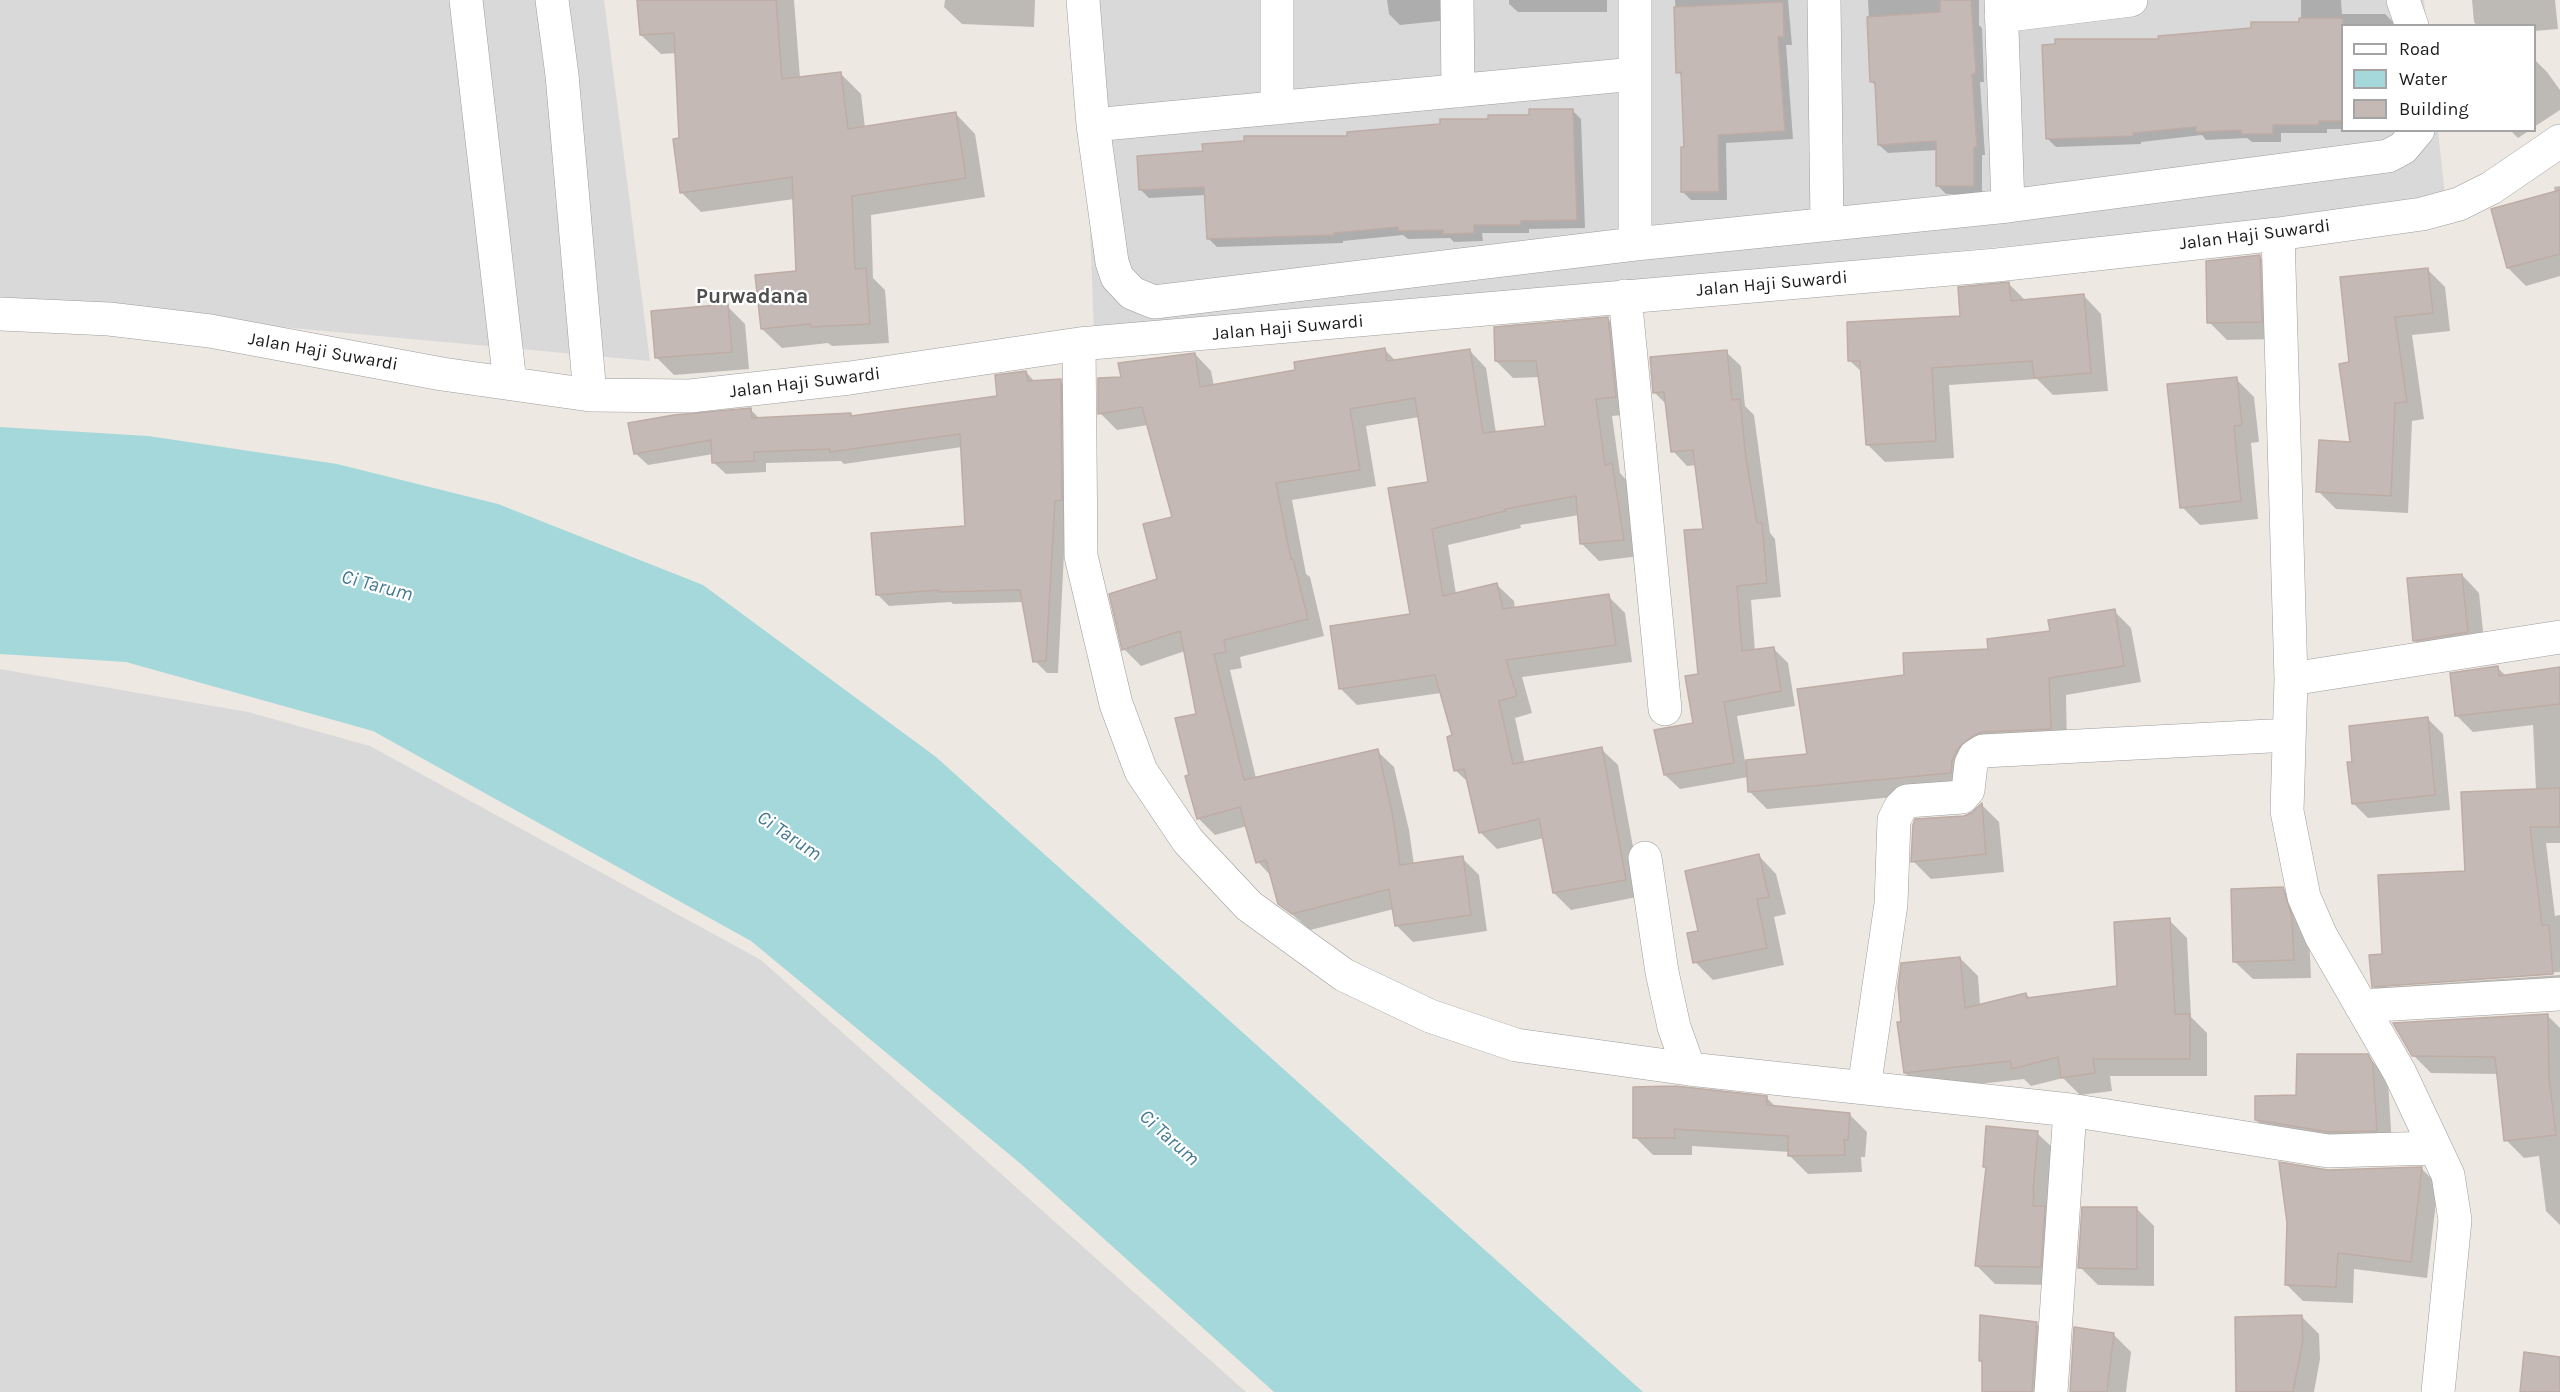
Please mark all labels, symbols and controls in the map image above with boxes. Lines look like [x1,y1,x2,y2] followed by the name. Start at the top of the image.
[2341,24,2536,132] legend
[2399,38,2440,60] text: Road
[2399,68,2447,90] text: Water
[2399,98,2469,120] text: Building
[2178,215,2332,255] street label: Jalan Haji Suwardi
[1695,267,1849,301] street label: Jalan Haji Suwardi
[696,284,808,310] district label: Purwadana
[1211,311,1365,345] street label: Jalan Haji Suwardi
[246,328,400,376] street label: Jalan Haji Suwardi
[728,363,882,403] street label: Jalan Haji Suwardi
[339,565,415,607] water label: Ci Tarum
[752,806,826,866] water label: Ci Tarum
[1134,1105,1204,1171] water label: Ci Tarum

